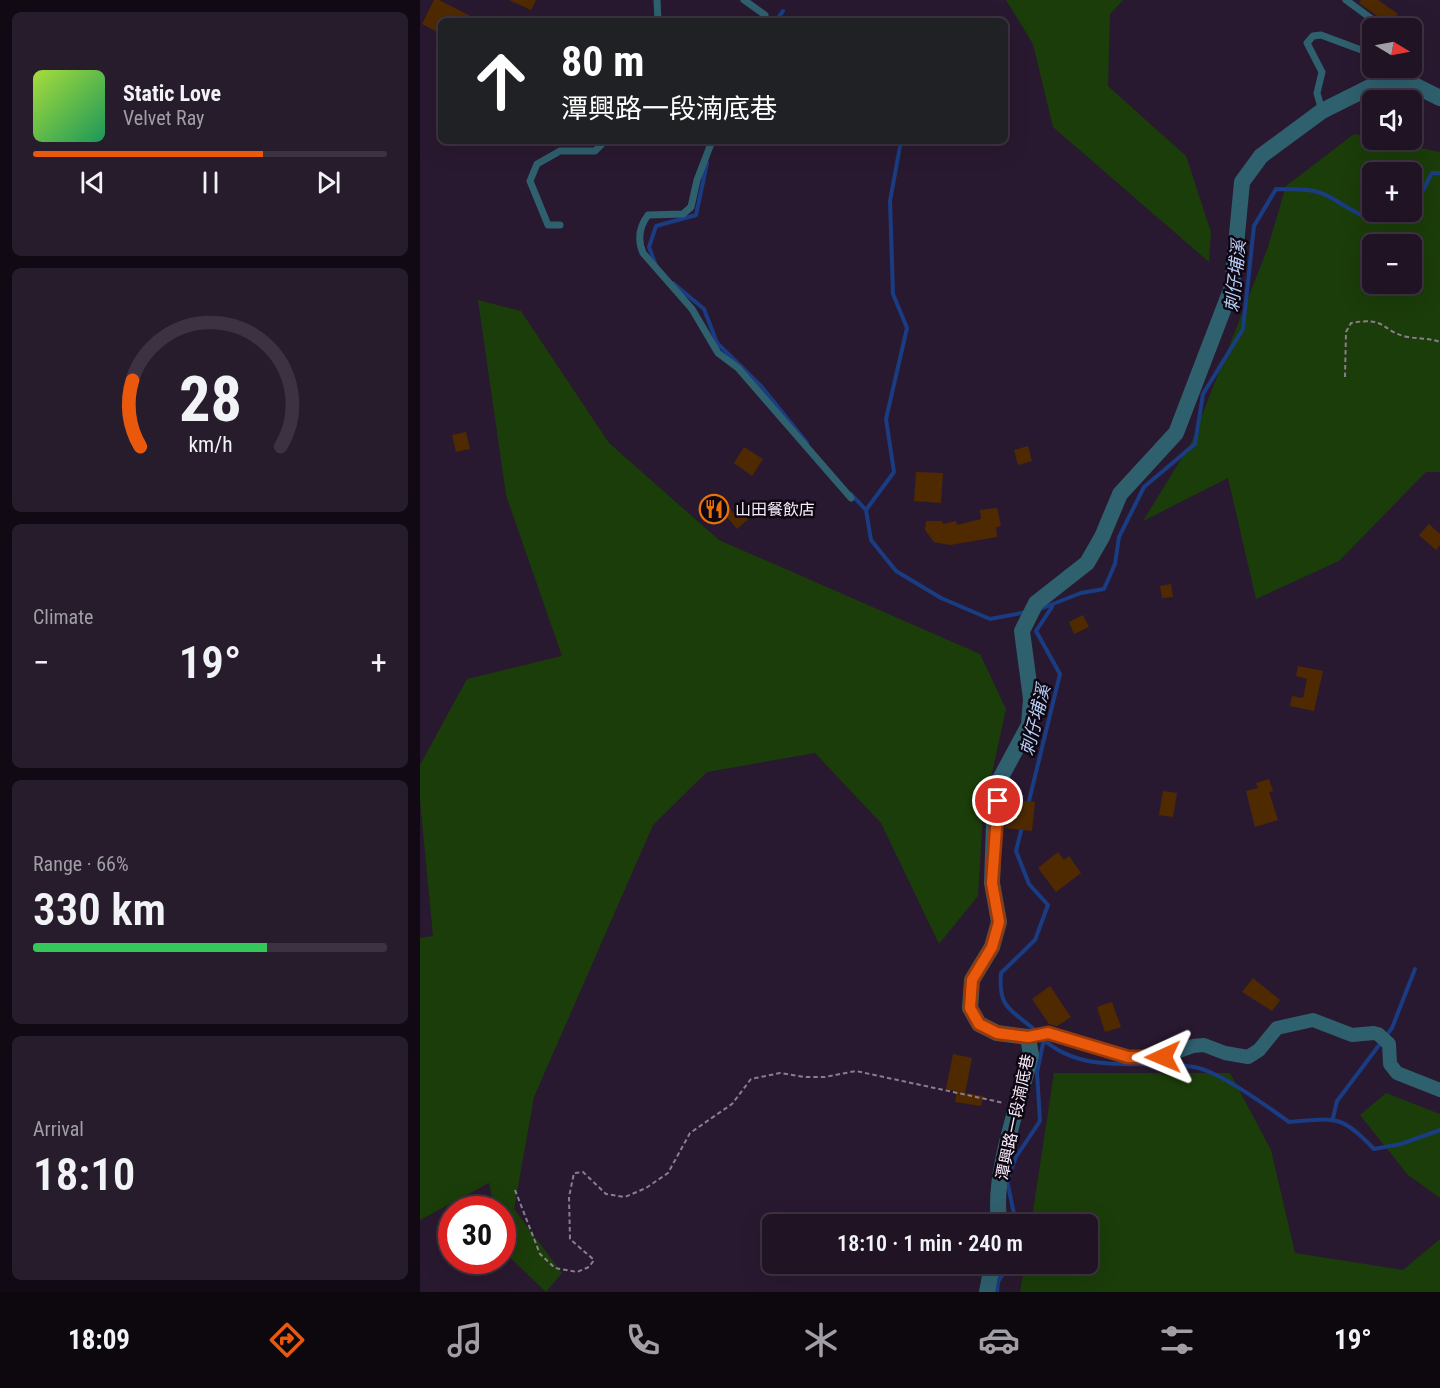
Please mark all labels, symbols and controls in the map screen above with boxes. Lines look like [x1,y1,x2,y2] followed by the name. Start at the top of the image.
[1362,18,1422,78] north arrow
[1362,18,1422,294] map controls
[561,37,644,86] text: 80 m
[462,42,540,120] icon: ahead
[123,81,221,106] text: Static Love
[1362,90,1422,150] button: sound
[561,93,777,125] text: 潭興路一段湳底巷
[123,106,204,130] text: Velvet Ray
[1362,162,1422,222] button: +
[76,166,109,199] icon: previous
[194,166,227,199] icon: pause
[312,166,345,199] icon: next
[1362,234,1422,294] button: −
[1221,236,1250,313] water label: 刺仔埔溪
[178,363,242,436] text: 28
[188,432,232,457] text: km/h
[698,493,730,525] restaurant icon: 山田餐飲店
[735,500,815,519] place label: 山田餐飲店
[33,605,93,629] text: Climate
[179,636,241,689] text: 19°
[33,643,50,682] text: −
[371,643,387,682] text: +
[1016,680,1055,757] water label: 刺仔埔溪
[972,775,1023,826] pin
[981,784,1014,817] icon: arrive
[33,852,129,876] text: Range · 66%
[33,883,166,936] text: 330 km
[1131,1025,1195,1089] position arrow
[992,1052,1038,1182] street label: 潭興路一段湳底巷
[33,1117,84,1141] text: Arrival
[33,1148,135,1201] text: 18:10
[438,1196,516,1274] speed limit sign: 30
[837,1231,1023,1256] text: 18:10 · 1 min · 240 m
[266,1319,308,1361] icon: directions
[444,1319,486,1361] icon: music
[622,1319,664,1361] icon: phone
[800,1319,842,1361] icon: climate
[978,1319,1020,1361] icon: car
[1156,1319,1198,1361] icon: filters
[68,1324,130,1356] text: 18:09
[1334,1324,1372,1356] text: 19°

